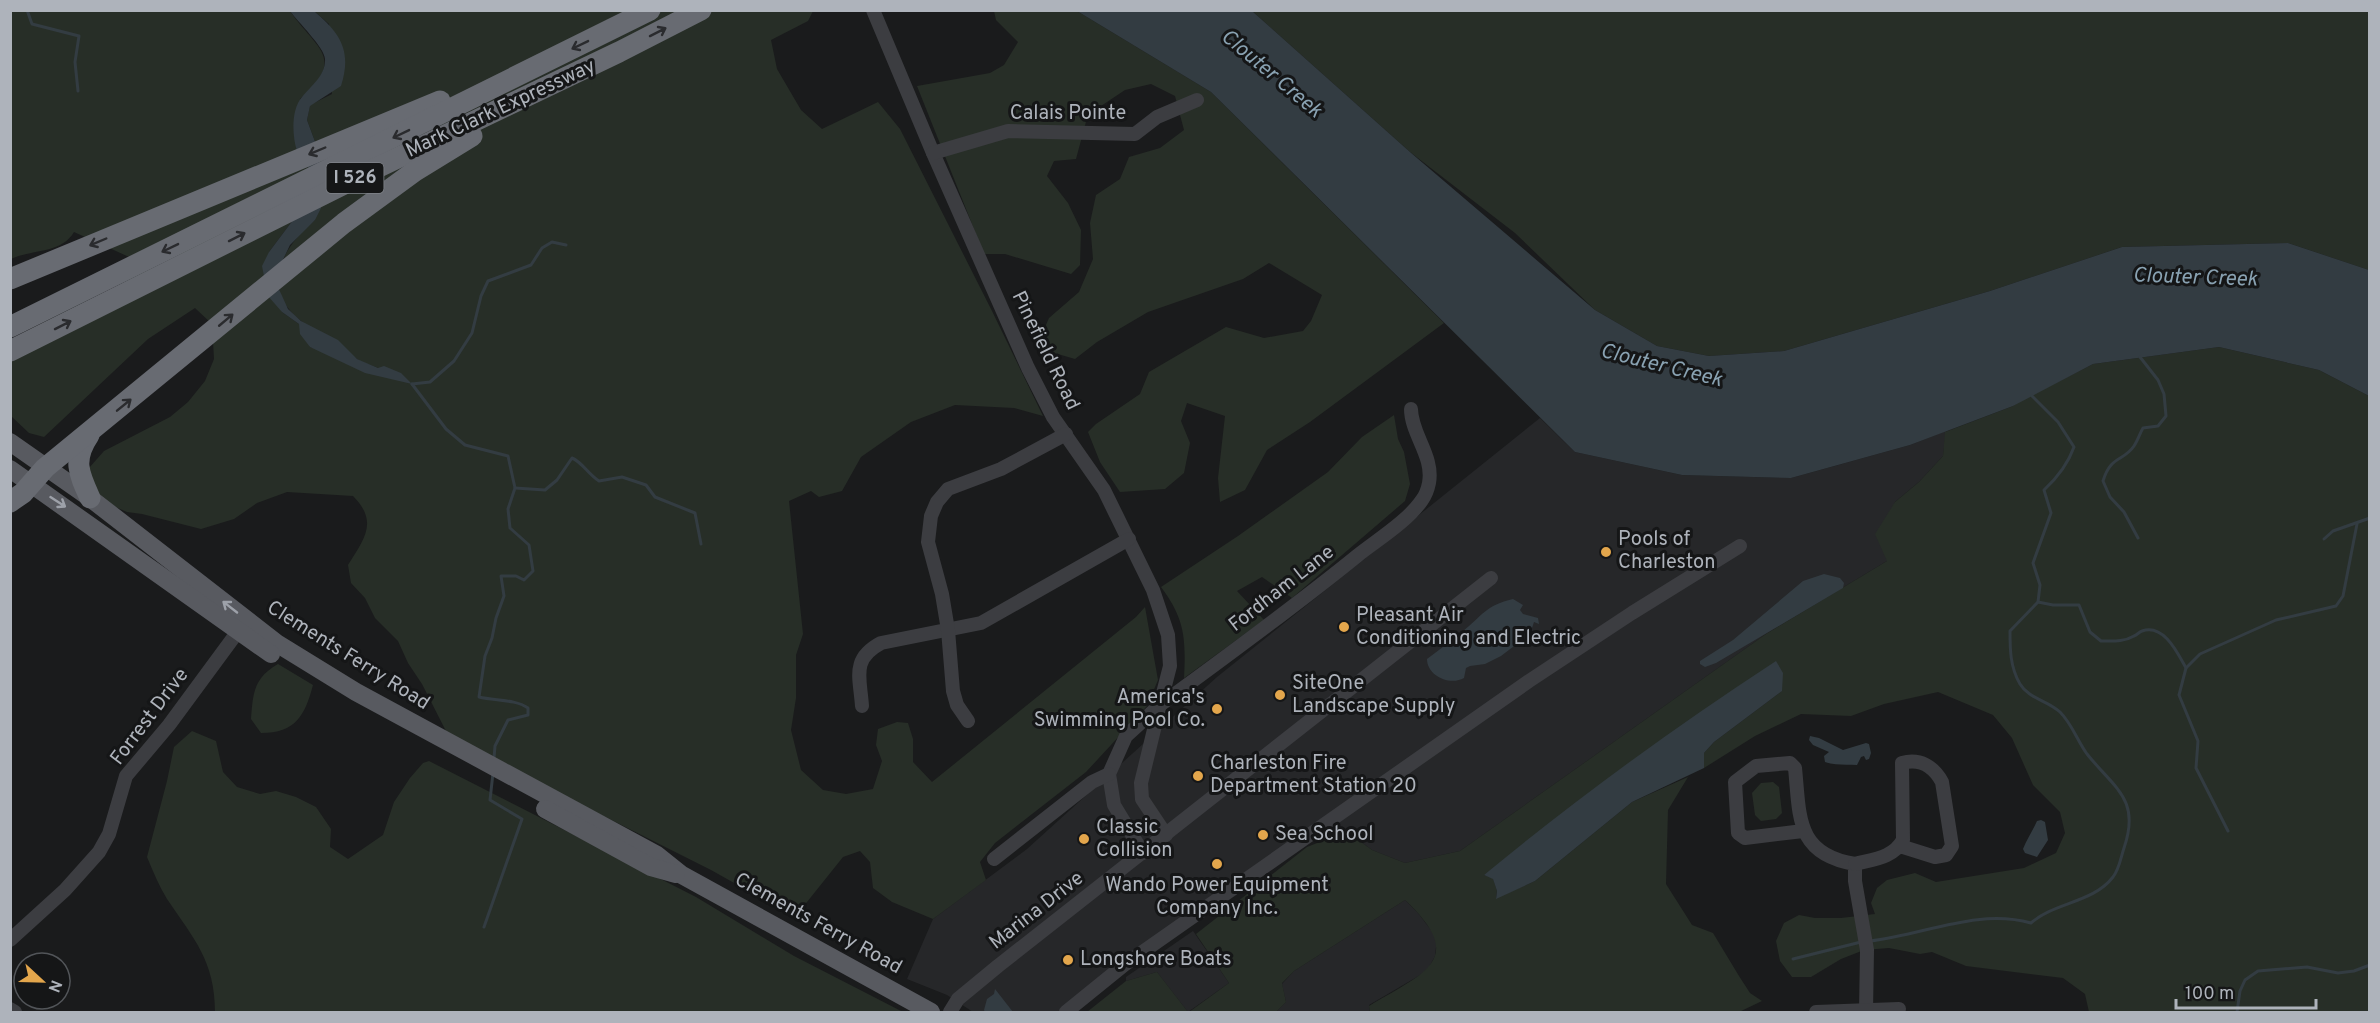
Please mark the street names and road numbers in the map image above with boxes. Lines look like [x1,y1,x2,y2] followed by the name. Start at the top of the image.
[402,54,600,164] street label: Mark Clark Expressway
[1010,101,1126,127] street label: Calais Pointe
[326,163,384,193] road number: I 526
[1005,287,1085,415] street label: Pinefield Road
[1224,540,1340,638] street label: Fordham Lane
[262,595,434,717] street label: Clements Ferry Road
[105,663,195,771] street label: Forrest Drive
[984,866,1090,956] street label: Marina Drive
[730,867,906,981] street label: Clements Ferry Road

